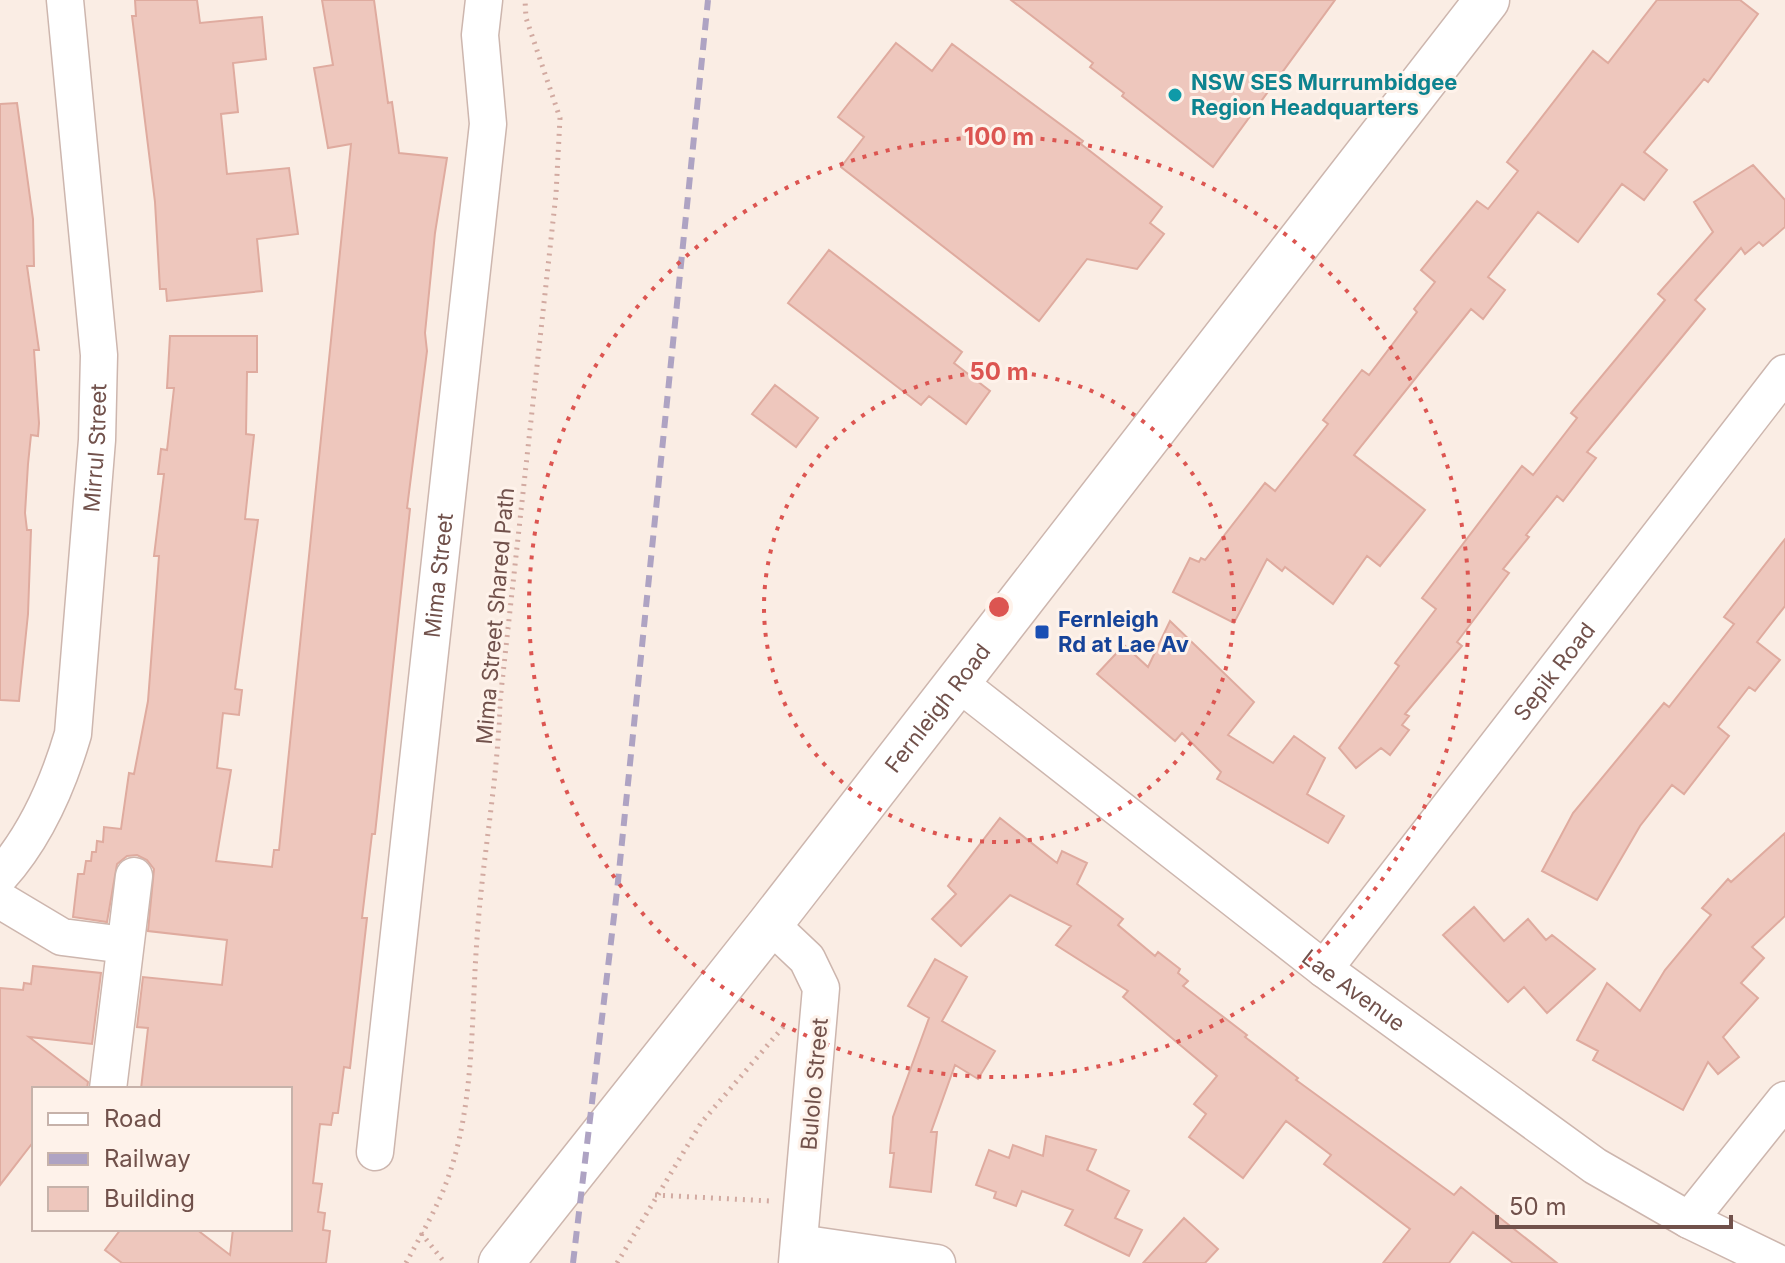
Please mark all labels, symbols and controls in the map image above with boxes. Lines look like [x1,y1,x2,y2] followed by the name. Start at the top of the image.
[1191,69,1457,120] place label: NSW SES Murrumbidgee Region Headquarters
[1166,86,1184,104] marker: NSW SES Murrumbidgee Region Headquarters
[964,122,1034,151] text: 100 m
[969,357,1029,386] text: 50 m
[78,383,111,513] street label: Mirrul Street
[471,486,519,746] street label: Mima Street Shared Path
[419,512,458,639] street label: Mima Street
[985,593,1013,621] centre of rings
[1058,606,1189,657] place label: Fernleigh Rd at Lae Av
[1508,617,1600,726] street label: Sepik Road
[1033,623,1051,641] marker: Fernleigh Rd at Lae Av
[879,639,996,778] street label: Fernleigh Road
[1297,944,1410,1037] street label: Lae Avenue
[795,1017,833,1151] street label: Bulolo Street
[32,1087,292,1231] legend
[104,1104,162,1133] text: Road
[104,1144,191,1173] text: Railway
[1497,1179,1731,1229] scale bar
[104,1184,195,1213] text: Building
[1509,1192,1567,1221] text: 50 m

